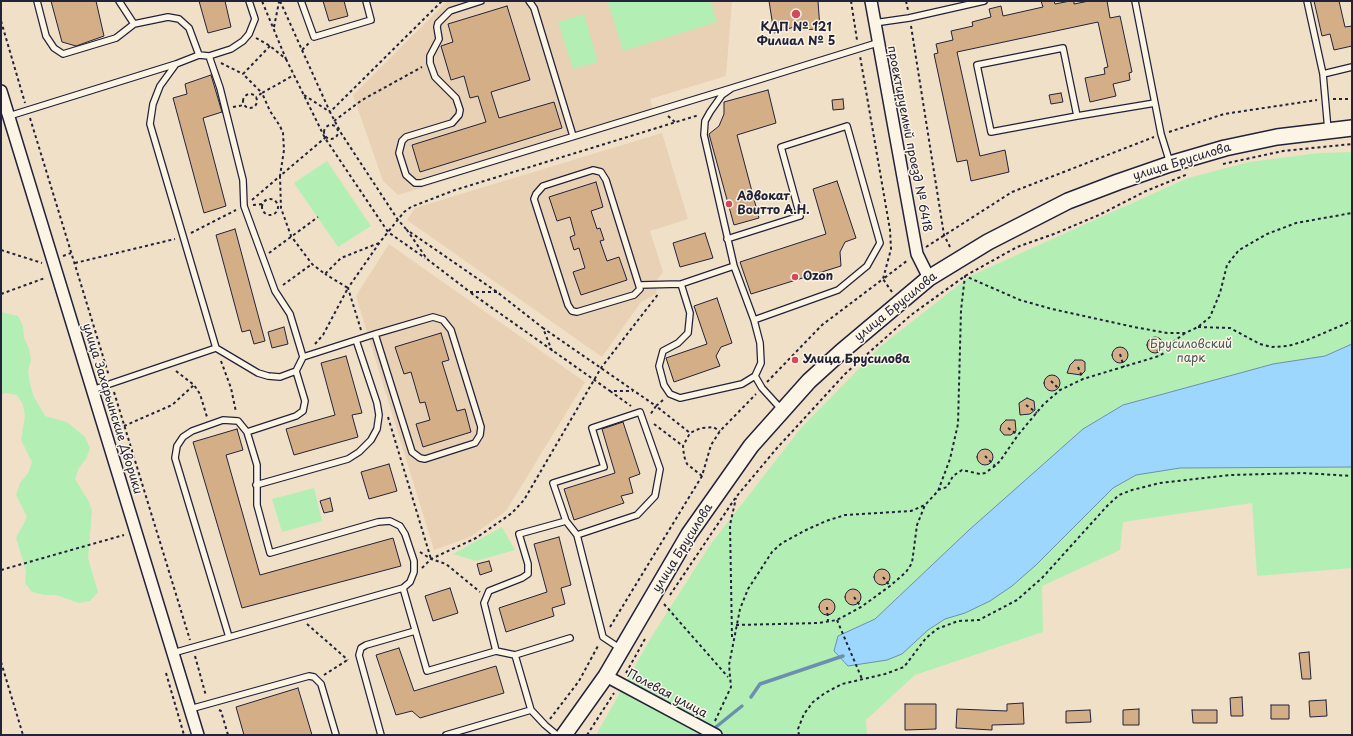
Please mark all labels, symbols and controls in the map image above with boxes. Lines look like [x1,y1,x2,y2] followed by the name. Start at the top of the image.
[790,8,802,20] marker: КДП № 121 Филиал № 5
[757,21,835,49] place label: КДП № 121 Филиал № 5
[884,45,934,233] street label: проектируемый проезд № 6418
[1131,140,1233,184] street label: улица Брусилова
[737,190,810,218] place label: Адвокат Воитто А.Н.
[724,199,734,209] marker: Адвокат Воитто А.Н.
[852,269,940,345] street label: улица Брусилова
[803,270,833,284] place label: Ozon
[790,272,800,282] marker: Ozon
[79,322,145,496] street label: улица Захарьинские Дворики
[1150,338,1232,366] park label: Брусиловский парк
[803,353,910,367] place label: Улица Брусилова
[790,355,800,365] marker: Улица Брусилова
[650,501,716,595] street label: улица Брусилова
[624,667,710,721] street label: Полевая улица

